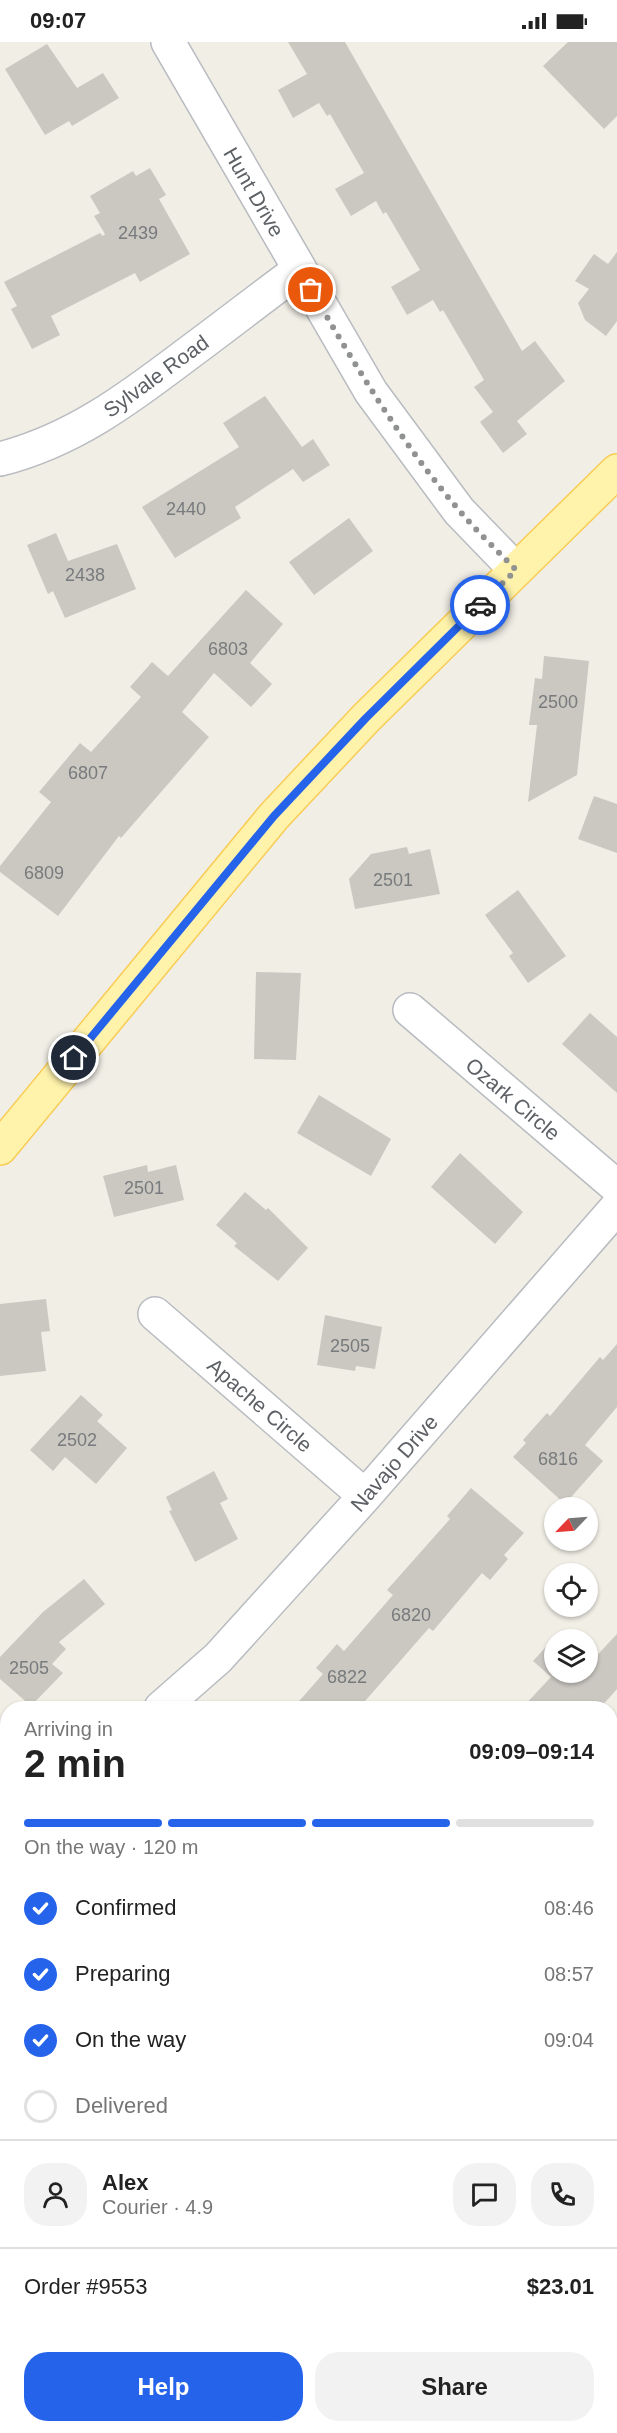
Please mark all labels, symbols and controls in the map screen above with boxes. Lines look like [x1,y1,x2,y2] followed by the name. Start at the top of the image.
[30,8,86,33] text: 09:07
[219,143,289,241] street label: Hunt Drive
[118,223,158,243] house number: 2439
[285,264,336,315] pin
[294,273,327,306] icon: bag
[99,330,213,422] street label: Sylvale Road
[166,499,206,519] house number: 2440
[65,565,105,585] house number: 2438
[450,575,510,635] courier
[464,589,497,622] icon: car
[208,639,248,659] house number: 6803
[538,692,578,712] house number: 2500
[68,763,108,783] house number: 6807
[24,863,64,883] house number: 6809
[373,870,413,890] house number: 2501
[48,1032,99,1083] pin
[57,1041,90,1074] icon: home
[461,1053,565,1145] street label: Ozark Circle
[124,1178,164,1198] house number: 2501
[330,1336,370,1356] house number: 2505
[203,1353,317,1457] street label: Apache Circle
[346,1410,442,1516] street label: Navajo Drive
[57,1430,97,1450] house number: 2502
[538,1449,578,1469] house number: 6816
[544,1497,598,1551] north arrow
[544,1497,598,1683] map controls
[544,1563,598,1617] button: locate
[391,1605,431,1625] house number: 6820
[544,1629,598,1683] button: layers
[9,1658,49,1678] house number: 2505
[327,1667,367,1687] house number: 6822
[24,1718,113,1740] text: Arriving in
[469,1739,594,1764] text: 09:09–09:14
[24,1742,126,1785] text: 2 min
[24,1836,199,1858] text: On the way · 120 m
[24,1892,57,1925] icon: check
[75,1895,176,1920] text: Confirmed
[544,1897,594,1919] text: 08:46
[24,1958,57,1991] icon: check
[75,1961,170,1986] text: Preparing
[544,1963,594,1985] text: 08:57
[24,2024,57,2057] icon: check
[75,2027,186,2052] text: On the way
[544,2029,594,2051] text: 09:04
[75,2093,168,2118] text: Delivered
[24,2163,87,2226] button: person
[453,2163,516,2226] button: chat
[531,2163,594,2226] button: phone
[102,2170,148,2195] text: Alex
[102,2196,213,2218] text: Courier · 4.9
[24,2274,148,2299] text: Order #9553
[527,2274,594,2299] text: $23.01
[24,2352,303,2421] button: Help
[315,2352,594,2421] button: Share

